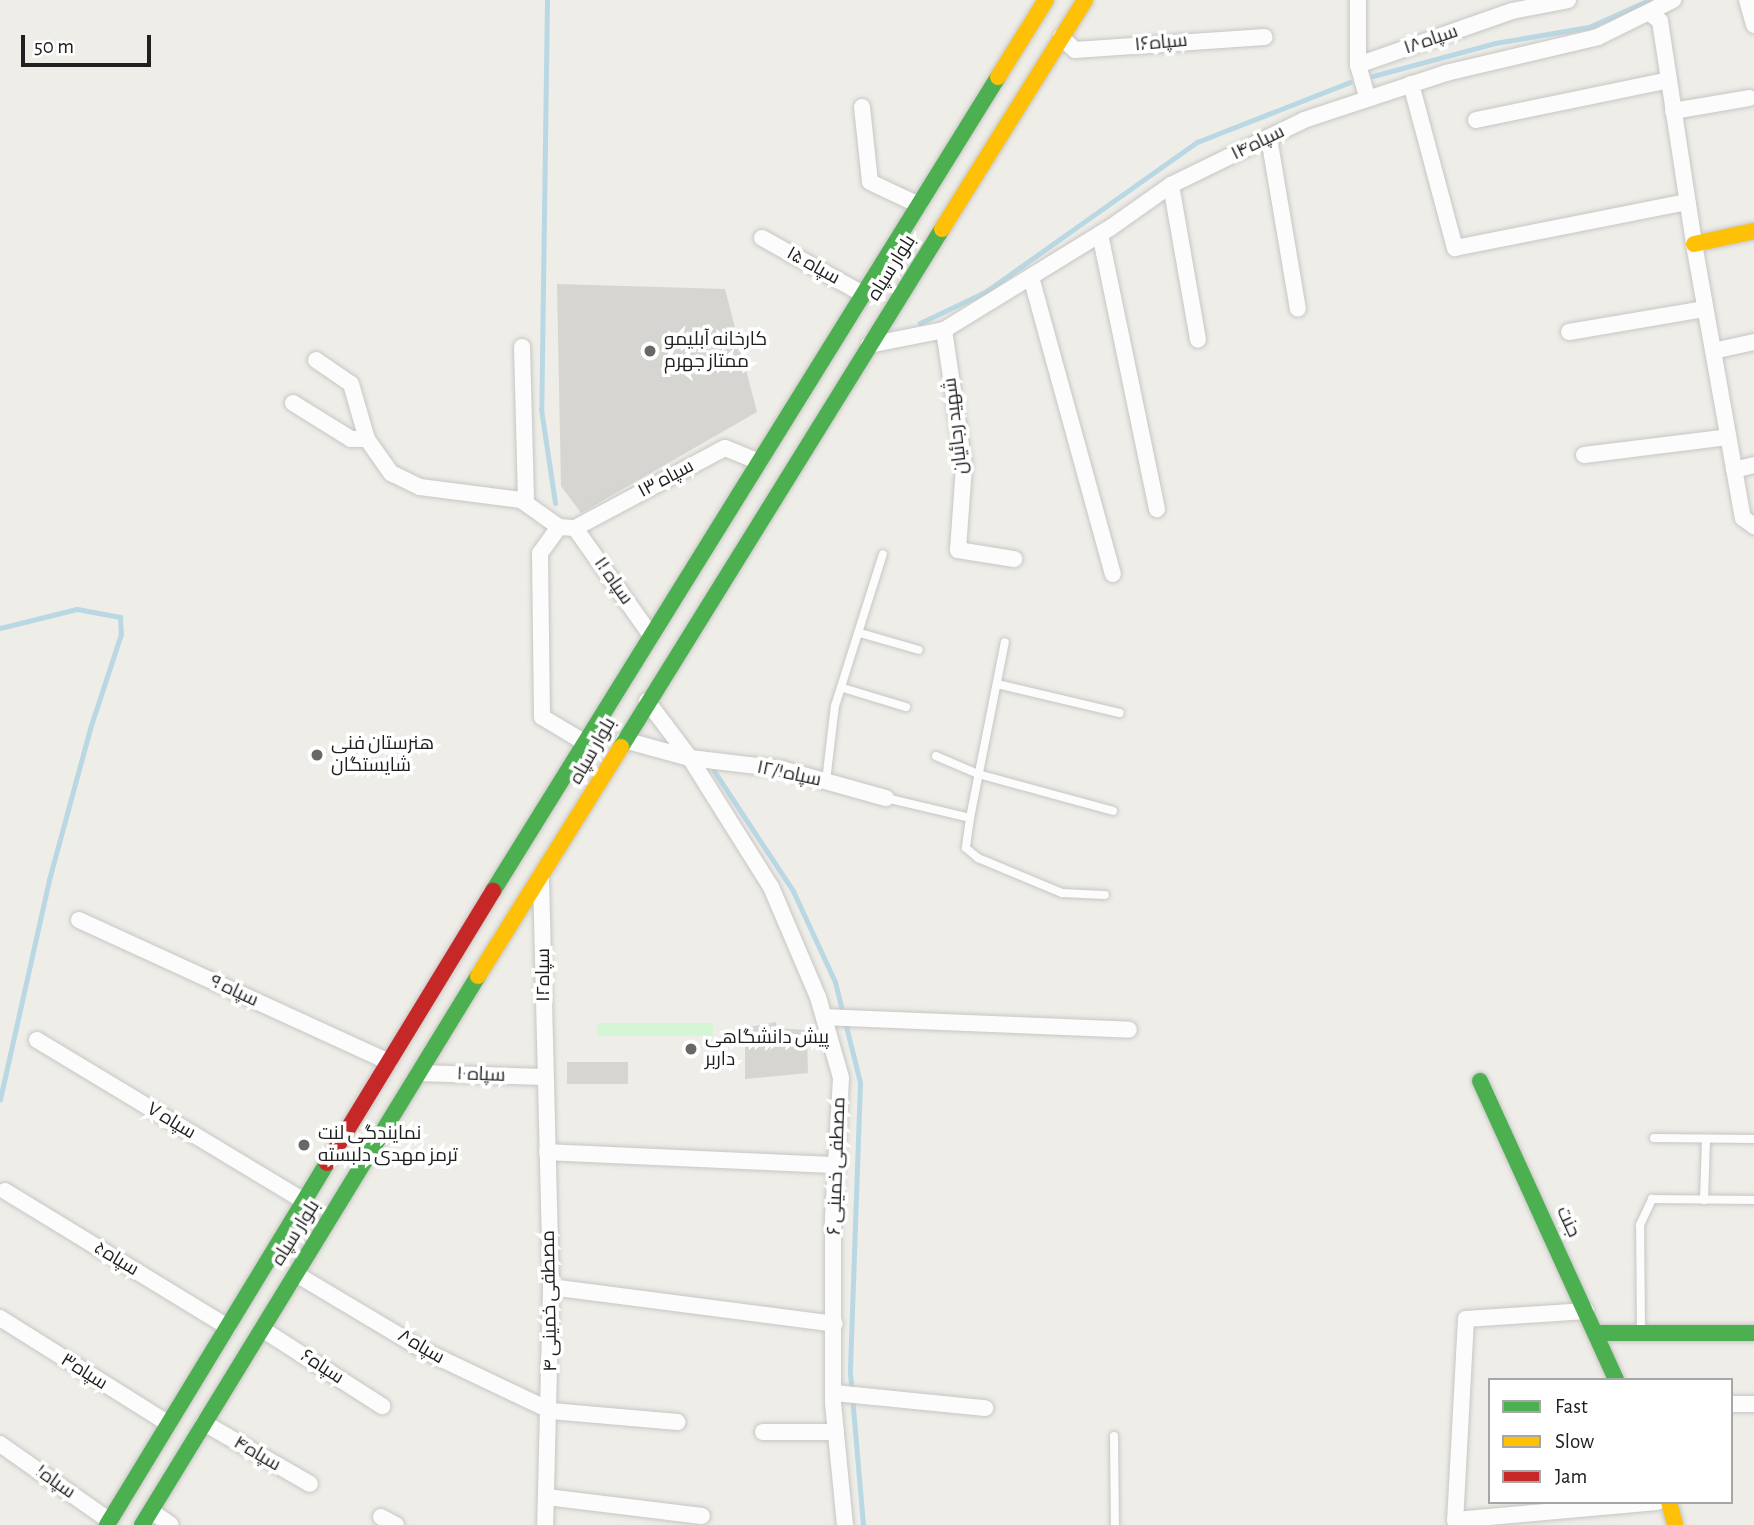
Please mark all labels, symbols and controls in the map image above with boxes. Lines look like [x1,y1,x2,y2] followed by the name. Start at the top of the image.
[1401,20,1461,60] street label: سپاه۱۸
[24,21,154,65] scale bar
[1134,29,1188,57] street label: سپاه۱۶
[34,36,74,57] text: 50 m
[1228,120,1288,166] street label: سپاه۱۴
[863,231,921,305] street label: بلوار سپاه
[782,242,844,290] street label: سپاه ۱۵
[664,329,767,373] place label: کارخانه آبلیمو ممتاز جهرم
[642,343,658,359] marker: کارخانه آبلیمو ممتاز جهرم
[939,376,973,476] street label: شهید رجائیان
[634,455,698,503] street label: سپاه ۱۳
[588,553,638,609] street label: سپاه ۱۱
[565,714,621,788] street label: بلوار سپاه
[331,733,434,777] place label: هنرستان فنی شایستگان
[309,747,325,763] marker: هنرستان فنی شایستگان
[755,756,823,792] street label: سپاه۱۲/۱
[533,948,555,1002] street label: سپاه۱۲
[206,970,262,1012] street label: سپاه ۹
[705,1027,829,1071] place label: پیش دانشگاهی داربر
[683,1041,699,1057] marker: پیش دانشگاهی داربر
[456,1063,506,1087] street label: سپاه۱۰
[823,1097,851,1235] street label: مصطفی خمینی ۶
[142,1098,200,1144] street label: سپاه ۷
[318,1123,458,1167] place label: نمایندگی لنت ترمز مهدی دلبسته
[296,1137,312,1153] marker: نمایندگی لنت ترمز مهدی دلبسته
[267,1196,325,1270] street label: بلوار سپاه
[1551,1203,1585,1241] street label: جنت
[537,1230,563,1372] street label: مصطفی خمینی ۴
[89,1237,143,1281] street label: سپاه۵
[394,1325,448,1369] street label: سپاه۸
[296,1345,348,1389] street label: سپاه۶
[56,1349,112,1395] street label: سپاه۳
[1488,1378,1733,1504] legend
[1555,1396,1588,1417] text: Fast
[229,1431,285,1477] street label: سپاه۴
[1555,1431,1594,1452] text: Slow
[30,1460,80,1504] street label: سپاه۱
[1555,1466,1587,1487] text: Jam

